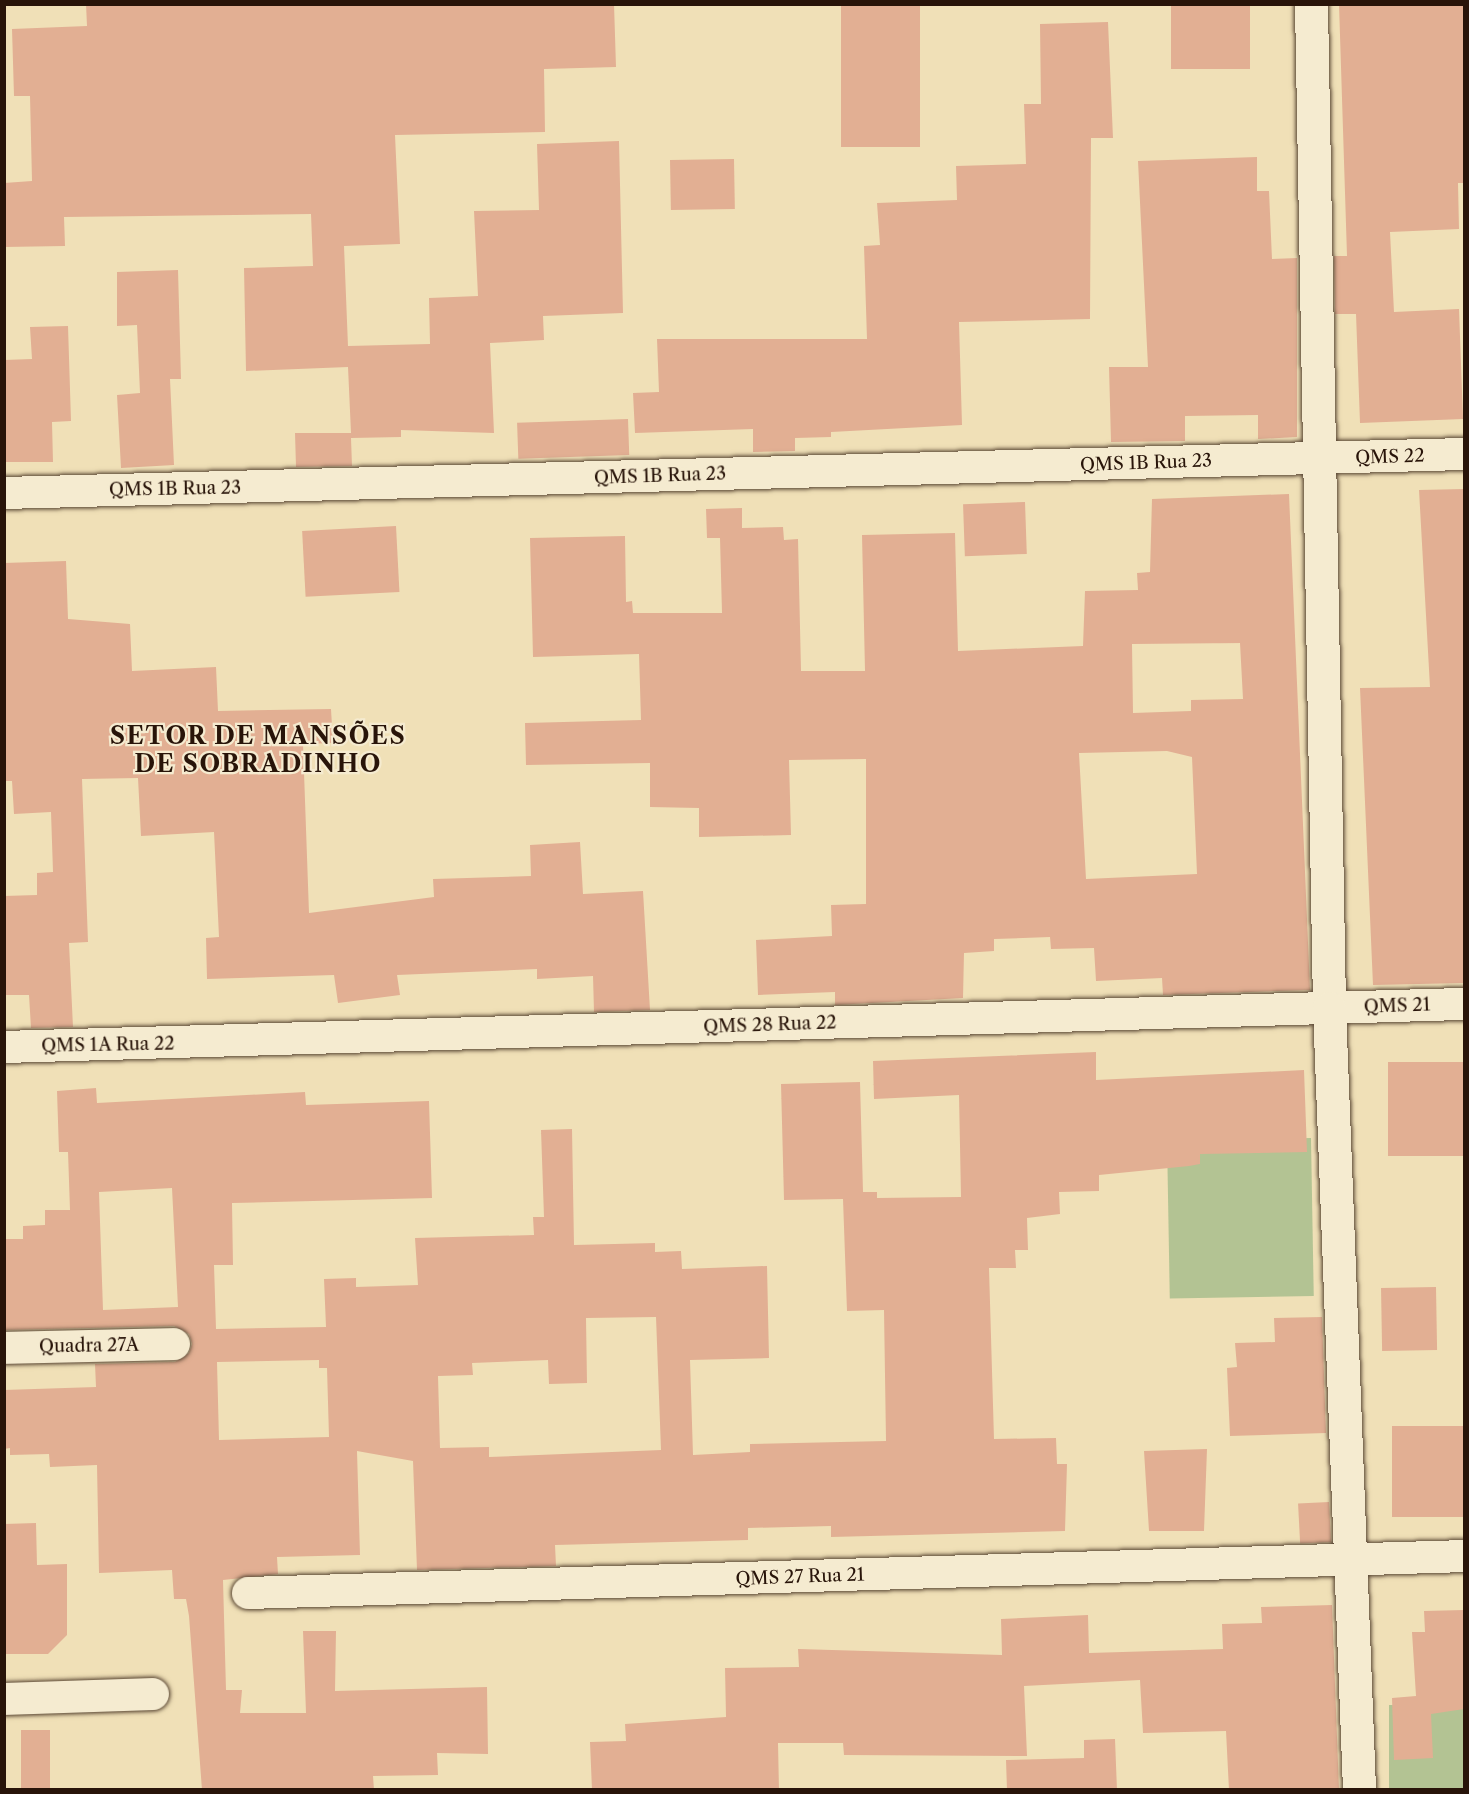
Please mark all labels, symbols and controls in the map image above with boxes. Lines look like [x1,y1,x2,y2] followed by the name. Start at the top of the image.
[1355,445,1425,469] street label: QMS 22
[1080,450,1212,476] street label: QMS 1B Rua 23
[594,463,726,489] street label: QMS 1B Rua 23
[109,477,241,501] street label: QMS 1B Rua 23
[109,722,407,778] district label: SETOR DE MANSÕES DE SOBRADINHO
[1363,994,1431,1018] street label: QMS 21
[703,1012,837,1038] street label: QMS 28 Rua 22
[41,1033,175,1057] street label: QMS 1A Rua 22
[39,1334,139,1358] street label: Quadra 27A
[735,1564,865,1590] street label: QMS 27 Rua 21

